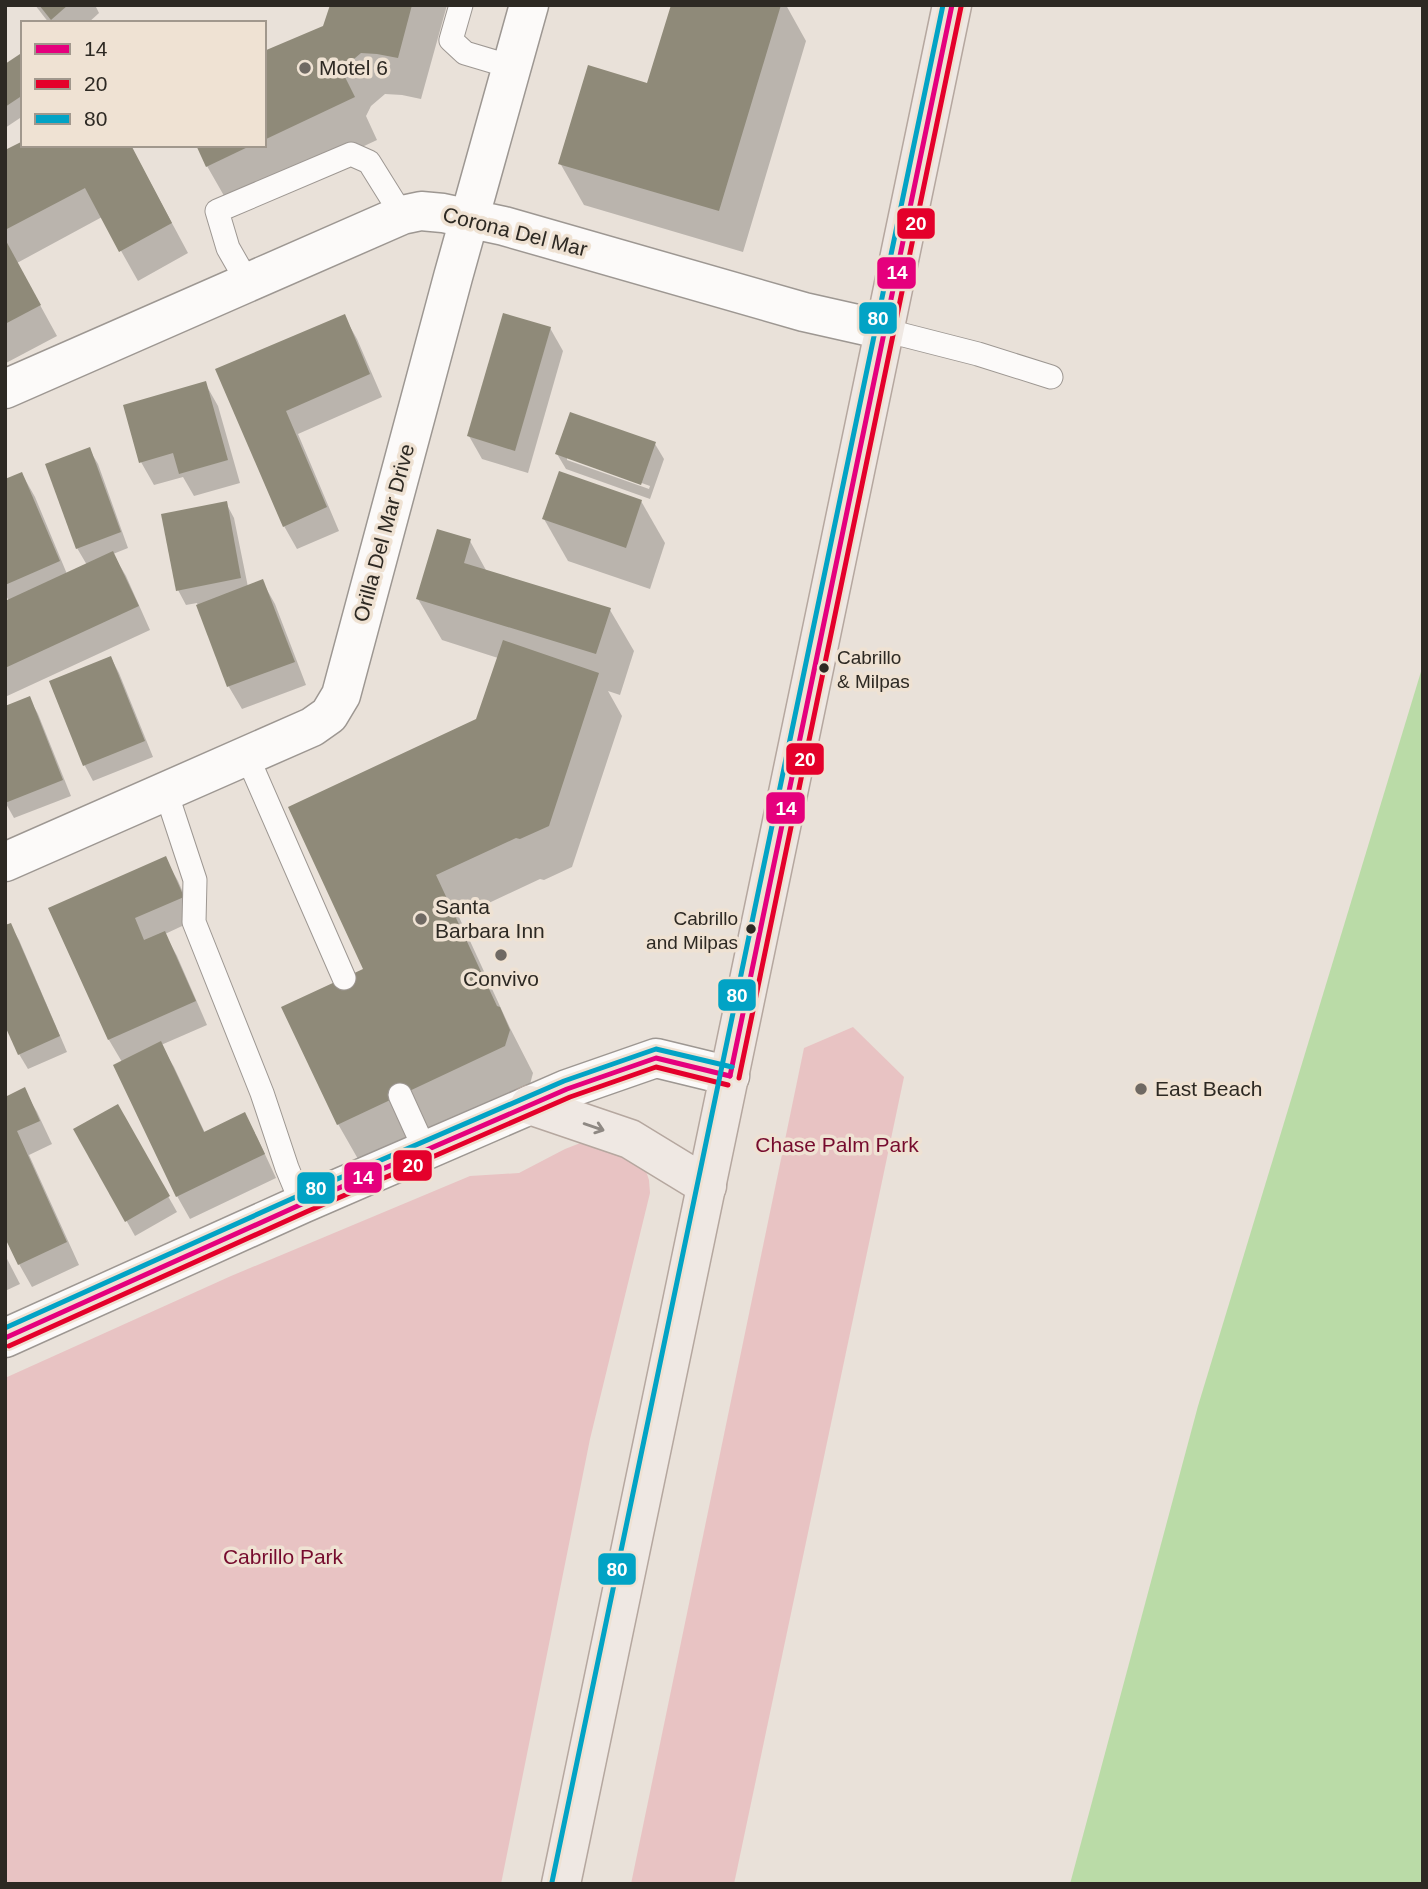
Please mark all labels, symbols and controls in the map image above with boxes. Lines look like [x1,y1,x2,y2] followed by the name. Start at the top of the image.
[21,21,266,147] legend
[84,37,108,60] text: 14
[319,56,388,79] place label: Motel 6
[297,60,313,76] marker: Motel 6
[84,72,107,95] text: 20
[84,107,107,130] text: 80
[440,202,590,261] street label: Corona Del Mar
[896,207,936,240] line badge: 20
[905,213,927,234] text: 20
[876,256,917,290] line badge: 14
[886,262,908,283] text: 14
[858,301,898,335] line badge: 80
[867,308,889,329] text: 80
[349,441,418,624] street label: Orilla Del Mar Drive
[837,647,910,692] place label: Cabrillo & Milpas
[817,661,831,675] marker: Cabrillo & Milpas
[785,742,825,776] line badge: 20
[794,749,816,770] text: 20
[765,791,806,825] line badge: 14
[775,798,797,819] text: 14
[435,895,545,942] place label: Santa Barbara Inn
[646,908,738,953] place label: Cabrillo and Milpas
[413,911,429,927] marker: Santa Barbara Inn
[744,922,758,936] marker: Cabrillo and Milpas
[493,947,509,963] marker: Convivo
[463,967,539,990] place label: Convivo
[717,978,757,1012] line badge: 80
[726,985,748,1006] text: 80
[1155,1077,1262,1100] place label: East Beach
[1133,1081,1149,1097] marker: East Beach
[583,1122,605,1134] one-way arrow
[755,1133,919,1156] park label: Chase Palm Park
[392,1149,433,1182] line badge: 20
[402,1155,424,1176] text: 20
[343,1161,383,1194] line badge: 14
[352,1167,374,1188] text: 14
[296,1171,336,1205] line badge: 80
[305,1178,327,1199] text: 80
[223,1545,344,1568] park label: Cabrillo Park
[597,1552,637,1586] line badge: 80
[606,1559,628,1580] text: 80

